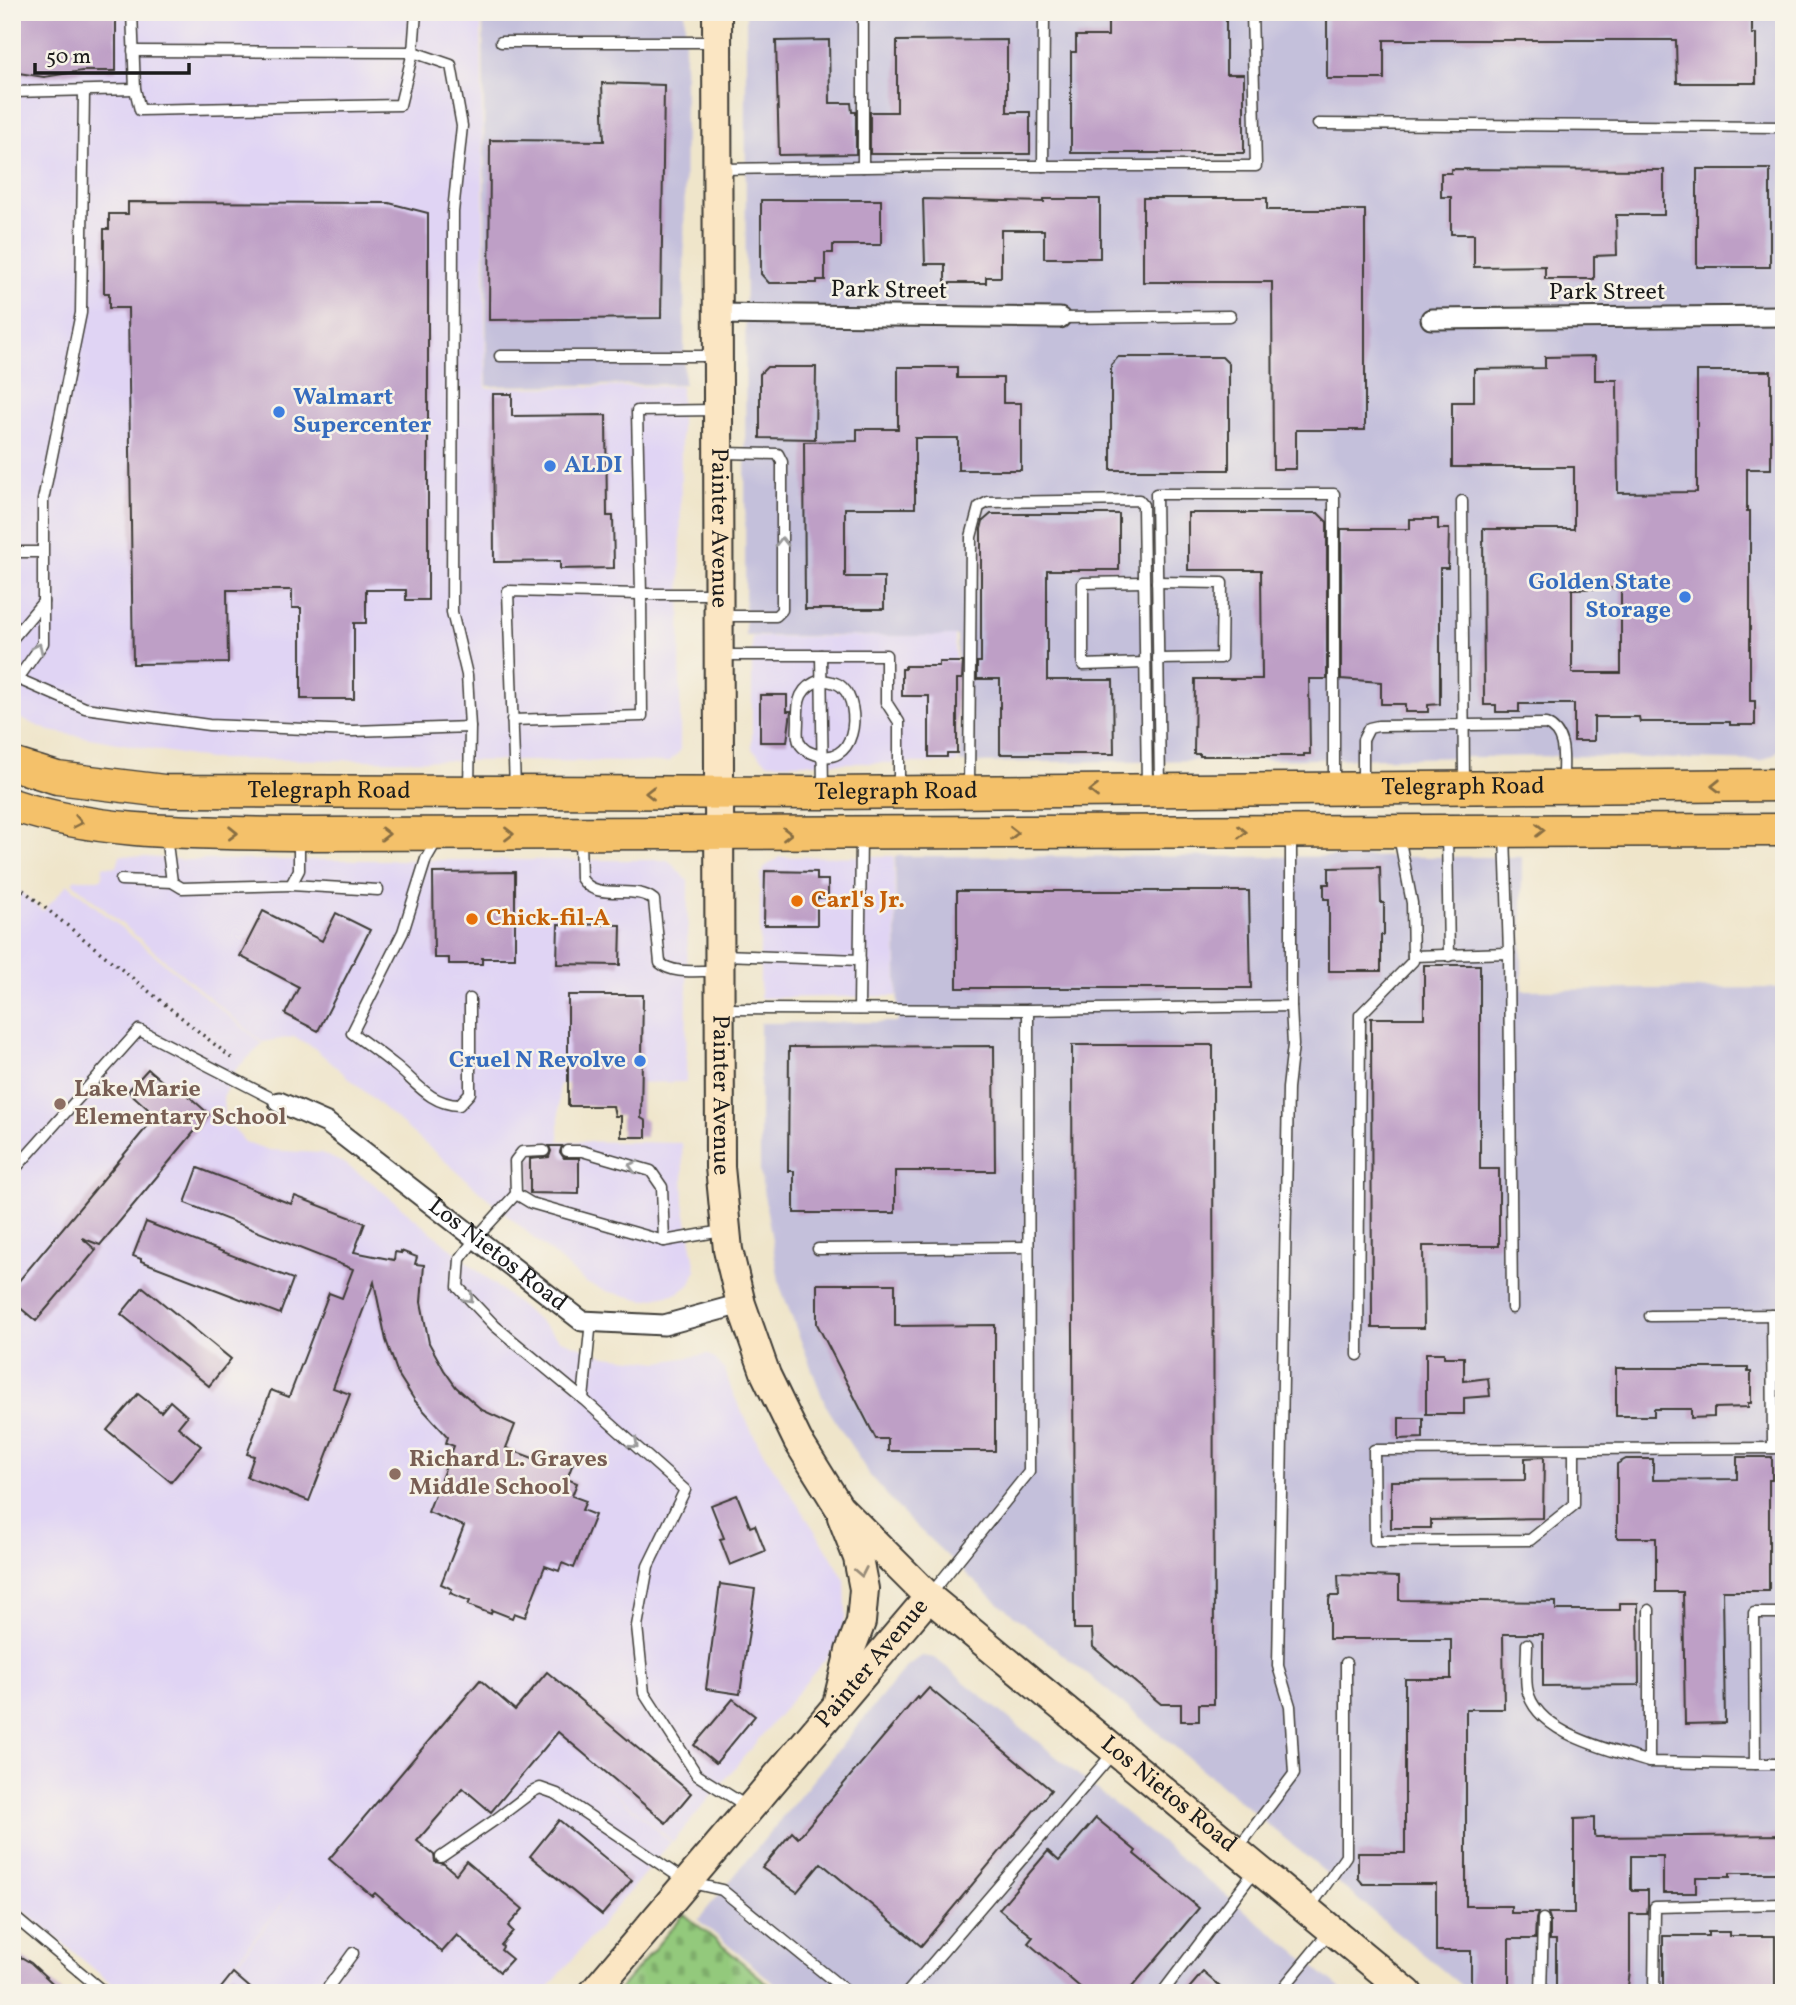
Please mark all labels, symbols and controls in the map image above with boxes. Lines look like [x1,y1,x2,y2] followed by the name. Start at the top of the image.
[35,32,189,76] scale bar
[46,43,91,72] text: 50 m
[830,273,948,309] street label: Park Street
[1549,276,1665,310] street label: Park Street
[293,381,432,443] place label: Walmart Supercenter
[271,404,287,420] marker: Walmart Supercenter
[701,448,736,608] street label: Painter Avenue
[564,449,622,483] place label: ALDI
[542,458,558,474] marker: ALDI
[774,536,790,547] one-way arrow
[1528,566,1671,628] place label: Golden State Storage
[1677,589,1693,605] marker: Golden State Storage
[30,642,43,655] one-way arrow
[1381,770,1545,805] street label: Telegraph Road
[247,774,411,809] street label: Telegraph Road
[814,775,978,810] street label: Telegraph Road
[1710,778,1720,794] one-way arrow
[1088,783,1099,798] one-way arrow
[644,785,655,801] one-way arrow
[72,814,84,829] one-way arrow
[1534,823,1545,838] one-way arrow
[1237,824,1248,840] one-way arrow
[228,825,239,840] one-way arrow
[1010,825,1020,841] one-way arrow
[381,826,391,842] one-way arrow
[505,826,515,842] one-way arrow
[782,826,793,842] one-way arrow
[811,884,905,918] place label: Carl's Jr.
[789,893,805,909] marker: Carl's Jr.
[486,902,610,936] place label: Chick-fil-A
[464,911,480,927] marker: Chick-fil-A
[703,1015,738,1177] street label: Painter Avenue
[449,1044,626,1078] place label: Cruel N Revolve
[632,1053,648,1069] marker: Cruel N Revolve
[74,1073,287,1135] place label: Lake Marie Elementary School
[52,1096,68,1112] marker: Lake Marie Elementary School
[628,1159,640,1174] one-way arrow
[421,1190,574,1320] street label: Los Nietos Road
[460,1290,473,1303] one-way arrow
[626,1436,639,1449] one-way arrow
[409,1443,608,1505] place label: Richard L. Graves Middle School
[387,1466,403,1482] marker: Richard L. Graves Middle School
[852,1566,867,1578] one-way arrow
[808,1591,937,1736] street label: Painter Avenue
[1093,1728,1244,1861] street label: Los Nietos Road

